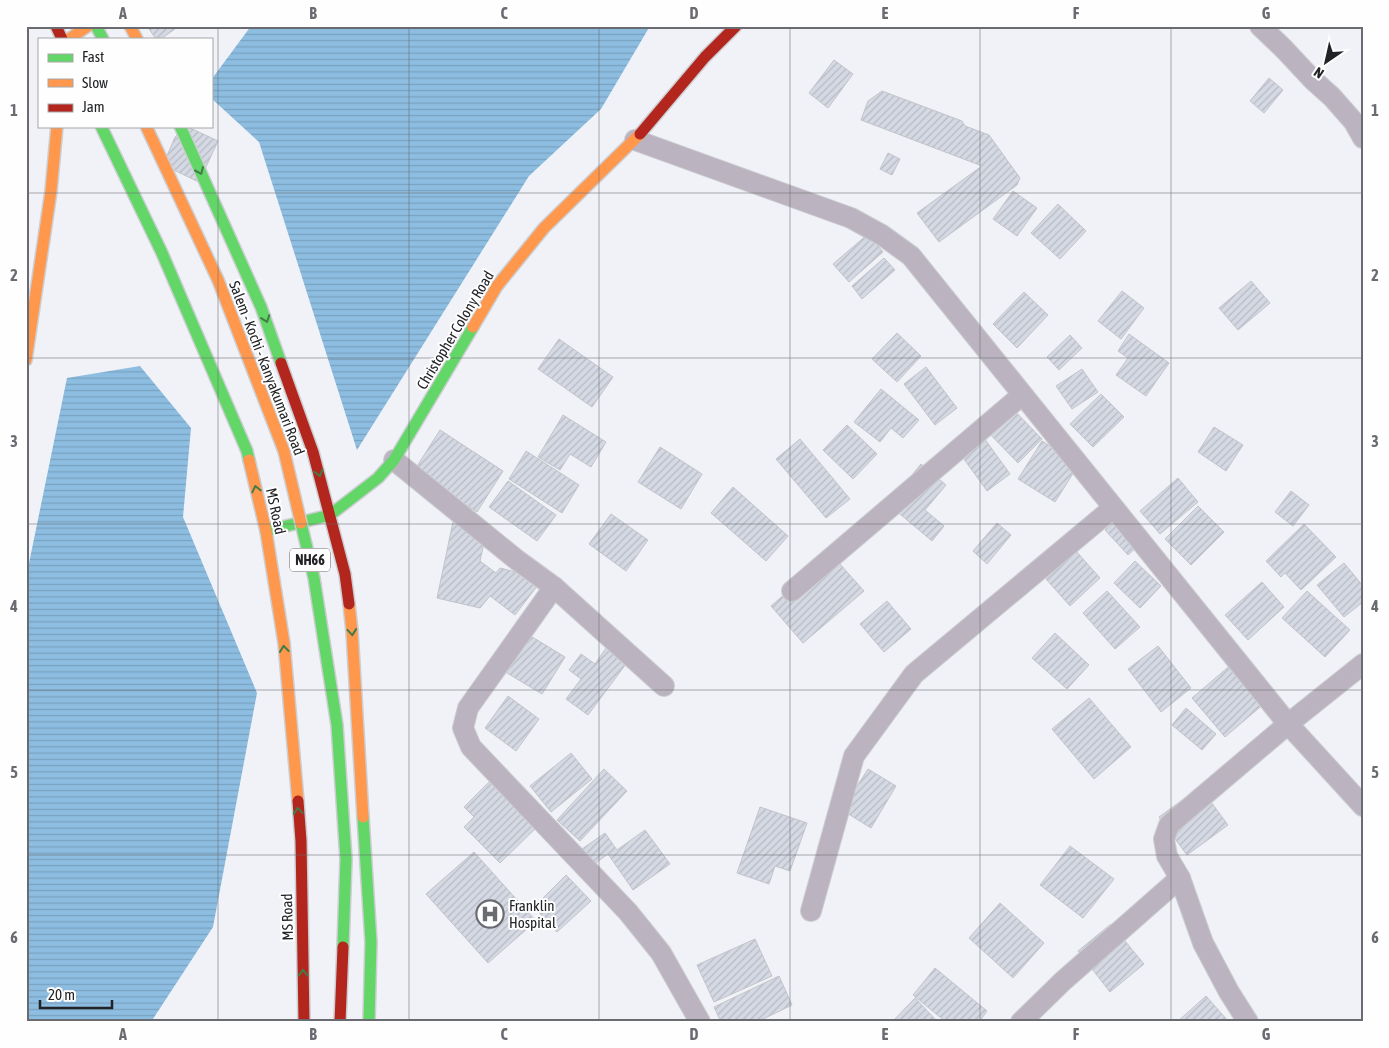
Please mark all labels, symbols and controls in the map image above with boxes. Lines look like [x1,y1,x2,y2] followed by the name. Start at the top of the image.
[118,4,127,22] text: A
[309,4,317,22] text: B
[500,4,508,22] text: C
[690,4,699,22] text: D
[882,4,889,22] text: E
[1073,4,1080,22] text: F
[1262,4,1271,22] text: G
[38,38,212,128] legend
[1302,38,1352,88] north arrow
[82,48,104,65] text: Fast
[1311,64,1327,82] text: N
[82,74,108,91] text: Slow
[82,98,105,115] text: Jam
[10,101,18,119] text: 1
[1371,101,1379,119] text: 1
[194,166,205,175] one-way arrow
[10,266,18,284] text: 2
[1371,266,1379,284] text: 2
[413,268,497,392] street label: Christopher Colony Road
[226,278,308,458] street label: Salem - Kochi - Kanyakumari Road
[260,315,270,323] one-way arrow
[10,432,18,450] text: 3
[1371,432,1379,450] text: 3
[313,468,323,476] one-way arrow
[251,484,262,493] one-way arrow
[263,486,289,536] street label: MS Road
[290,548,330,572] road number: NH66
[9,597,18,615] text: 4
[1370,597,1379,615] text: 4
[346,628,357,636] one-way arrow
[279,644,290,652] one-way arrow
[10,763,18,781] text: 5
[1371,763,1379,781] text: 5
[293,806,304,814] one-way arrow
[278,893,296,941] street label: MS Road
[509,897,556,931] place label: Franklin Hospital
[475,899,505,929] hospital icon: Franklin Hospital
[10,928,18,946] text: 6
[1371,928,1379,946] text: 6
[298,969,309,977] one-way arrow
[40,978,112,1010] scale bar
[48,986,75,1003] text: 20 m
[118,1025,127,1043] text: A
[309,1025,317,1043] text: B
[500,1025,508,1043] text: C
[690,1025,699,1043] text: D
[882,1025,889,1043] text: E
[1073,1025,1080,1043] text: F
[1262,1025,1271,1043] text: G

